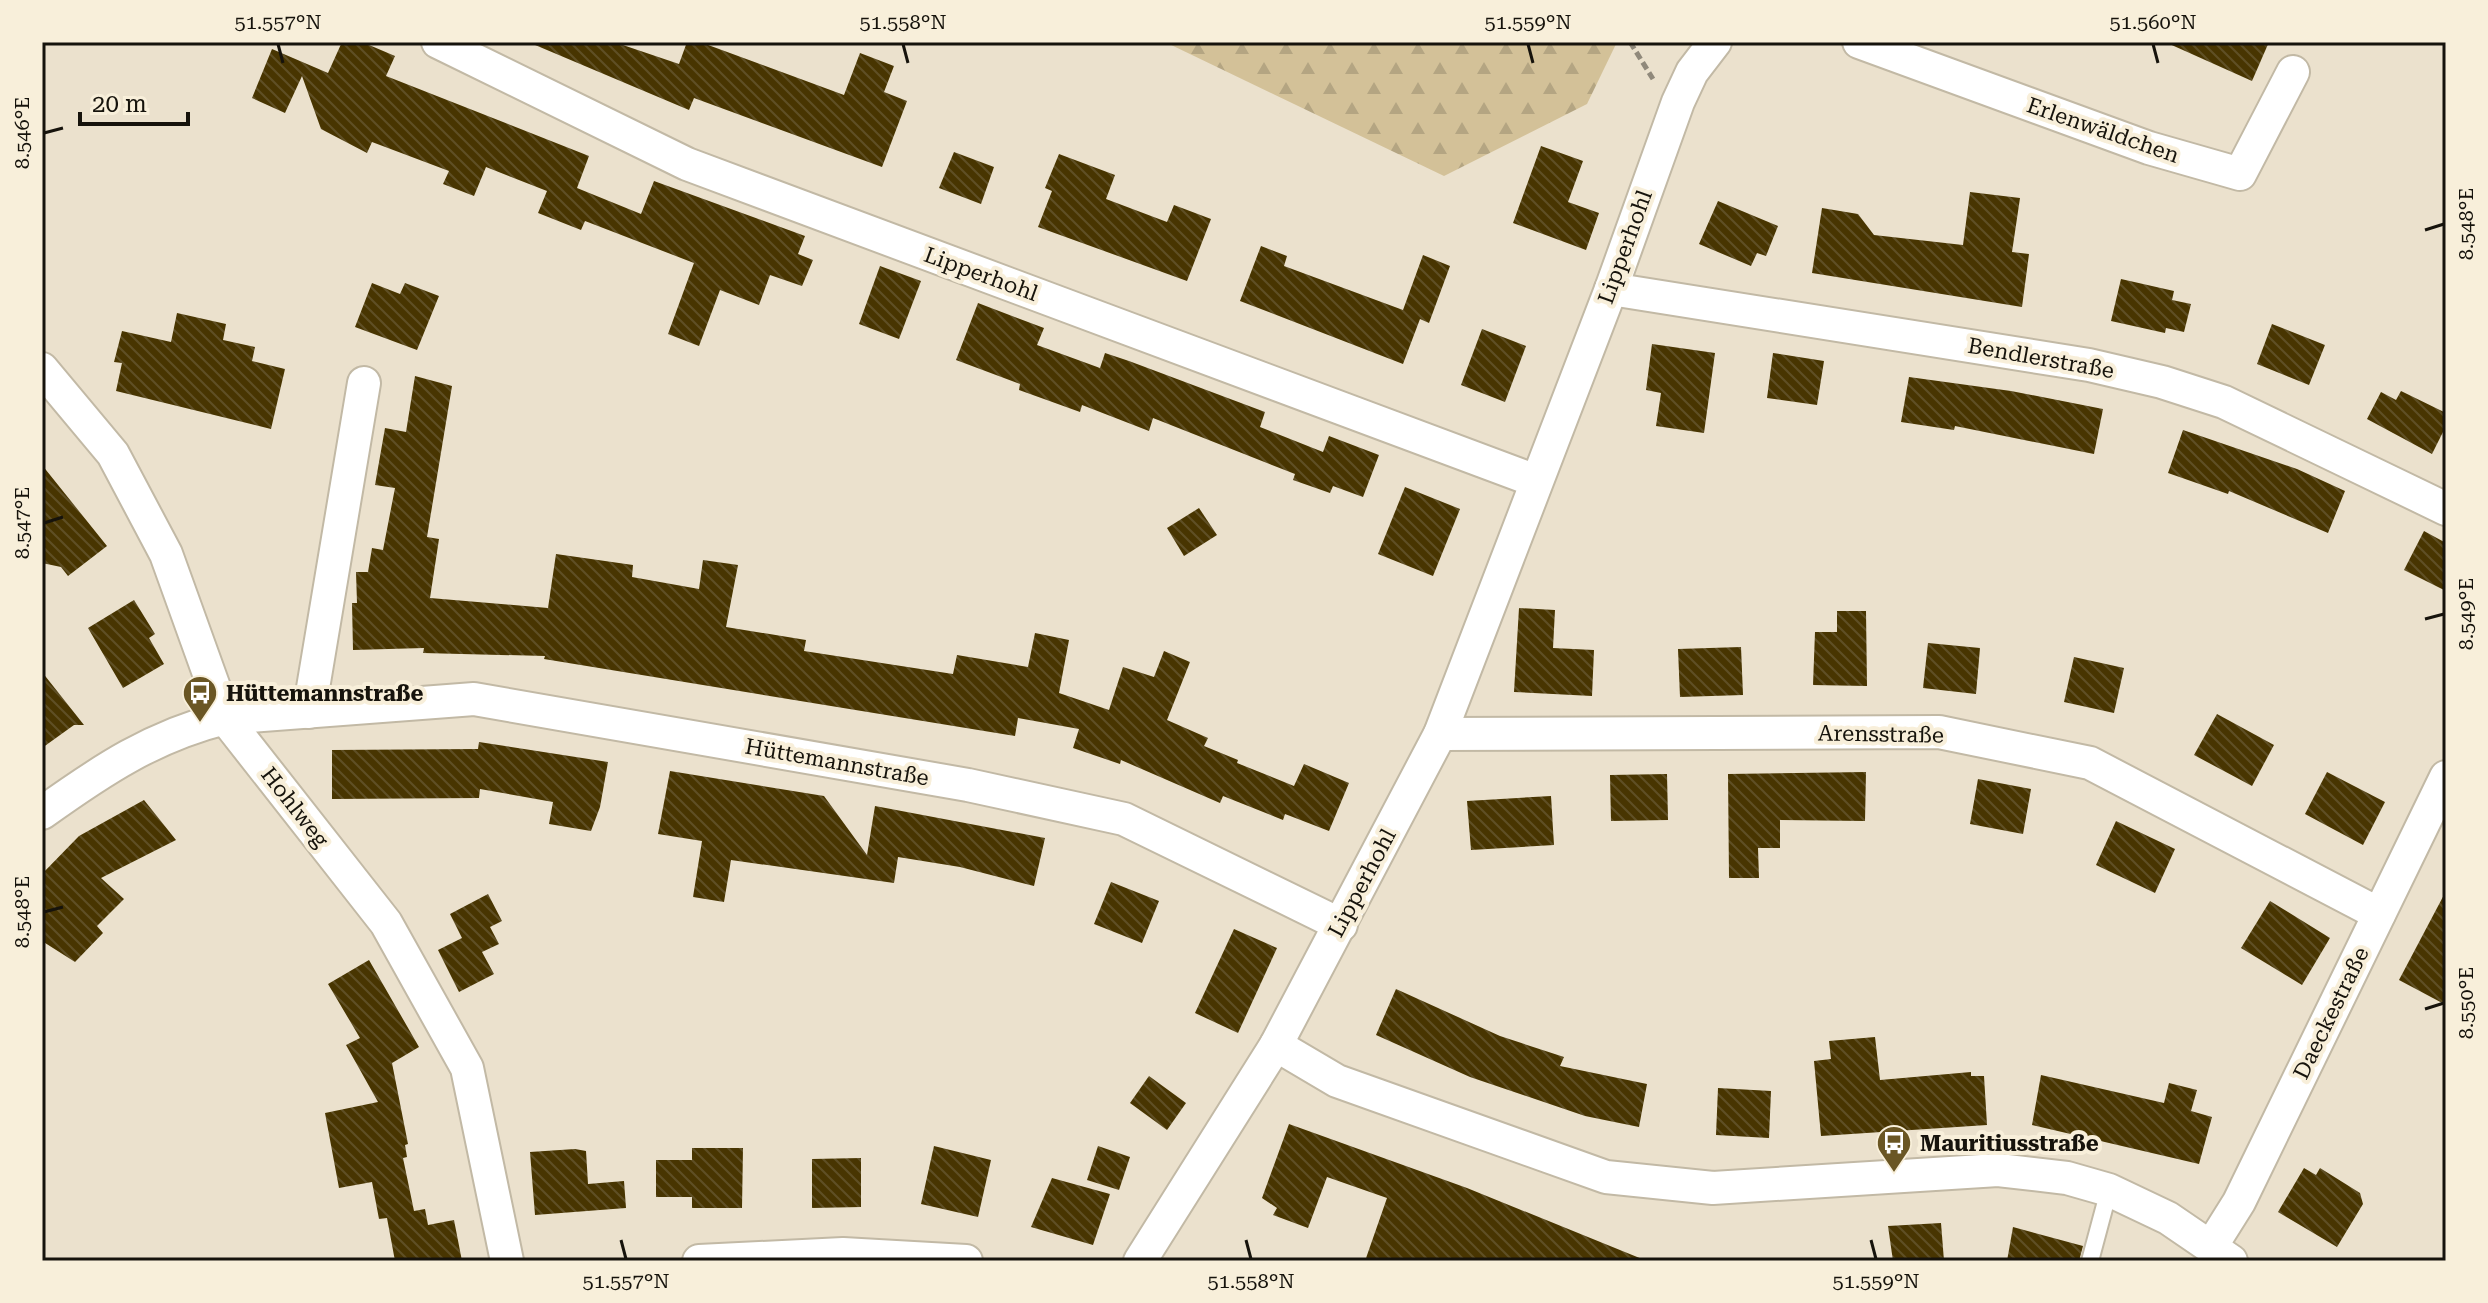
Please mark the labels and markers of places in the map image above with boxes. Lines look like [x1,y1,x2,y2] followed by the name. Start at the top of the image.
[181,674,219,724] bus stop icon: Hüttemannstraße
[226,681,424,706] place label: Hüttemannstraße
[1875,1124,1913,1174] bus stop icon: Mauritiusstraße
[1920,1131,2099,1156] place label: Mauritiusstraße

